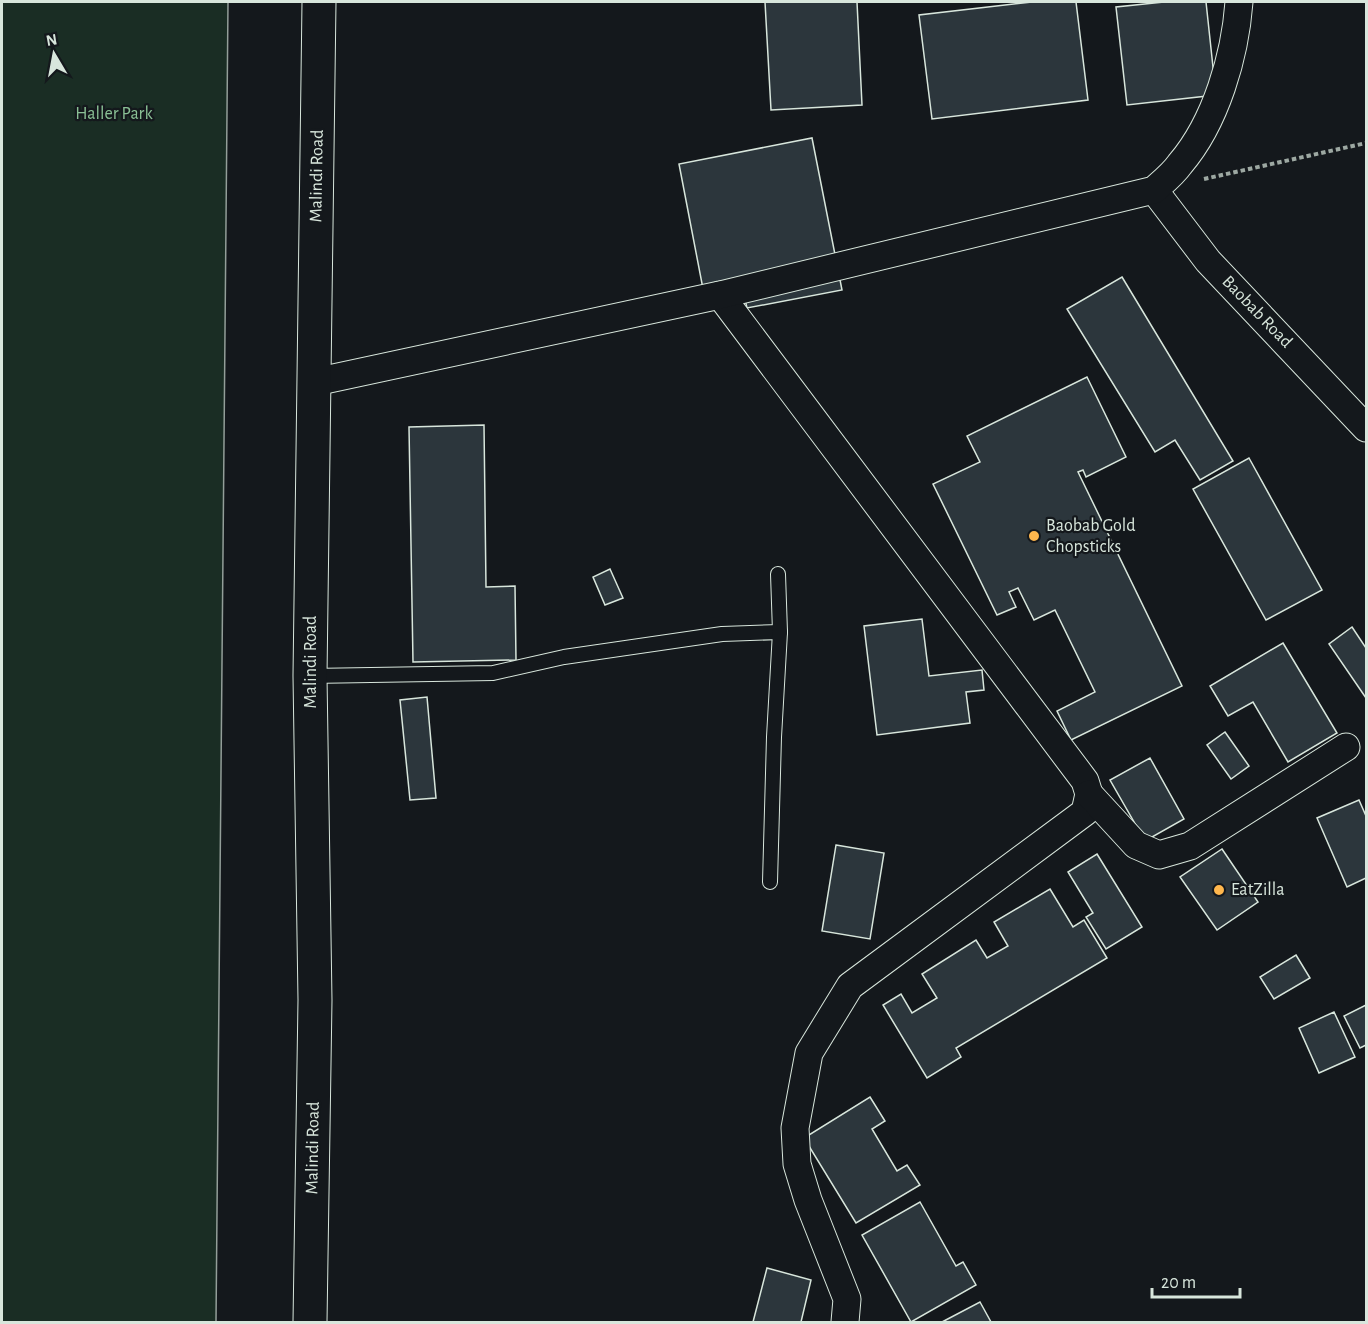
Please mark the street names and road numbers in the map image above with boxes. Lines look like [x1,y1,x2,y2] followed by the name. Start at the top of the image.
[307,129,327,223] street label: Malindi Road
[1218,273,1296,351] street label: Baobab Road
[302,616,320,708] street label: Malindi Road
[303,1101,323,1195] street label: Malindi Road

